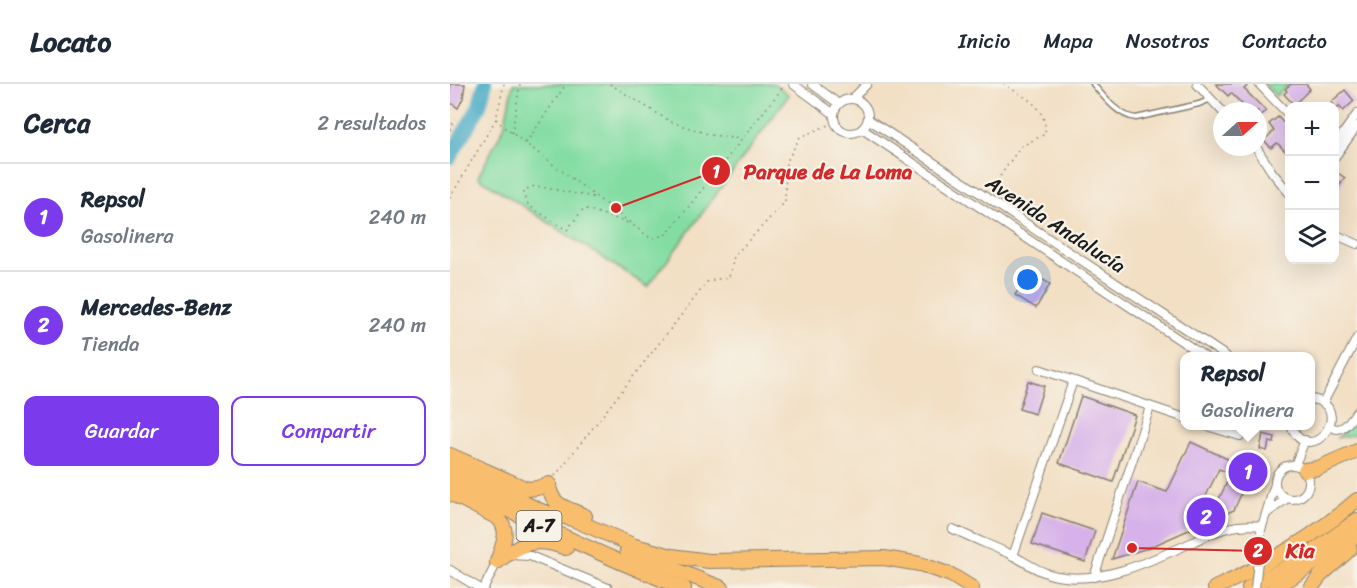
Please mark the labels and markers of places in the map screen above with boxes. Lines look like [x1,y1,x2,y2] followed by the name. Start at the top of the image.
[701,152,924,191] callout: Parque de La Loma
[1228,450,1268,494] pin: 1
[1186,494,1226,540] pin: 2
[1243,531,1326,570] callout: Kia

